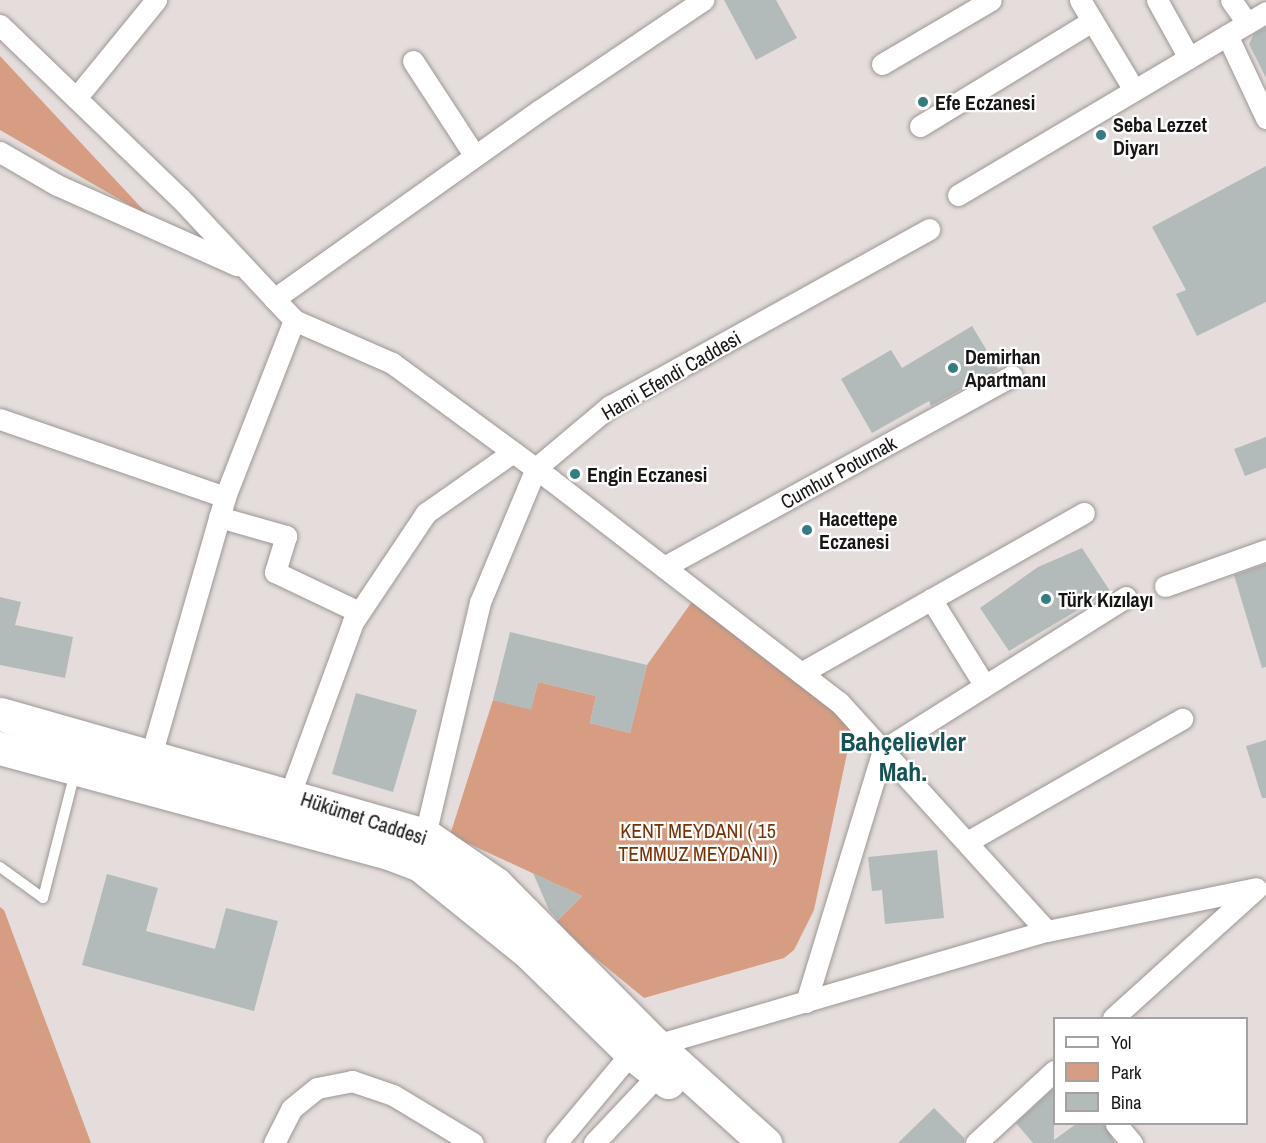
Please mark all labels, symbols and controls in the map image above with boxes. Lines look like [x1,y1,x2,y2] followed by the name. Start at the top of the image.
[935,90,1035,114] place label: Efe Eczanesi
[916,95,930,109] marker: Efe Eczanesi
[1113,112,1207,159] place label: Seba Lezzet Diyarı
[1094,128,1108,142] marker: Seba Lezzet Diyarı
[597,325,745,425] street label: Hami Efendi Caddesi
[965,344,1046,391] place label: Demirhan Apartmanı
[946,361,960,375] marker: Demirhan Apartmanı
[776,430,900,514] street label: Cumhur Poturnak
[587,462,707,486] place label: Engin Eczanesi
[568,467,582,481] marker: Engin Eczanesi
[819,506,897,553] place label: Hacettepe Eczanesi
[800,523,814,537] marker: Hacettepe Eczanesi
[1058,587,1153,611] place label: Türk Kızılayı
[1039,592,1053,606] marker: Türk Kızılayı
[840,726,966,788] district label: Bahçelievler Mah.
[298,786,430,850] street label: Hükümet Caddesi
[618,818,778,865] park label: KENT MEYDANI ( 15 TEMMUZ MEYDANI )
[1053,1017,1248,1125] legend
[1111,1030,1131,1055] text: Yol
[1111,1060,1141,1085] text: Park
[1111,1090,1141,1115] text: Bina

